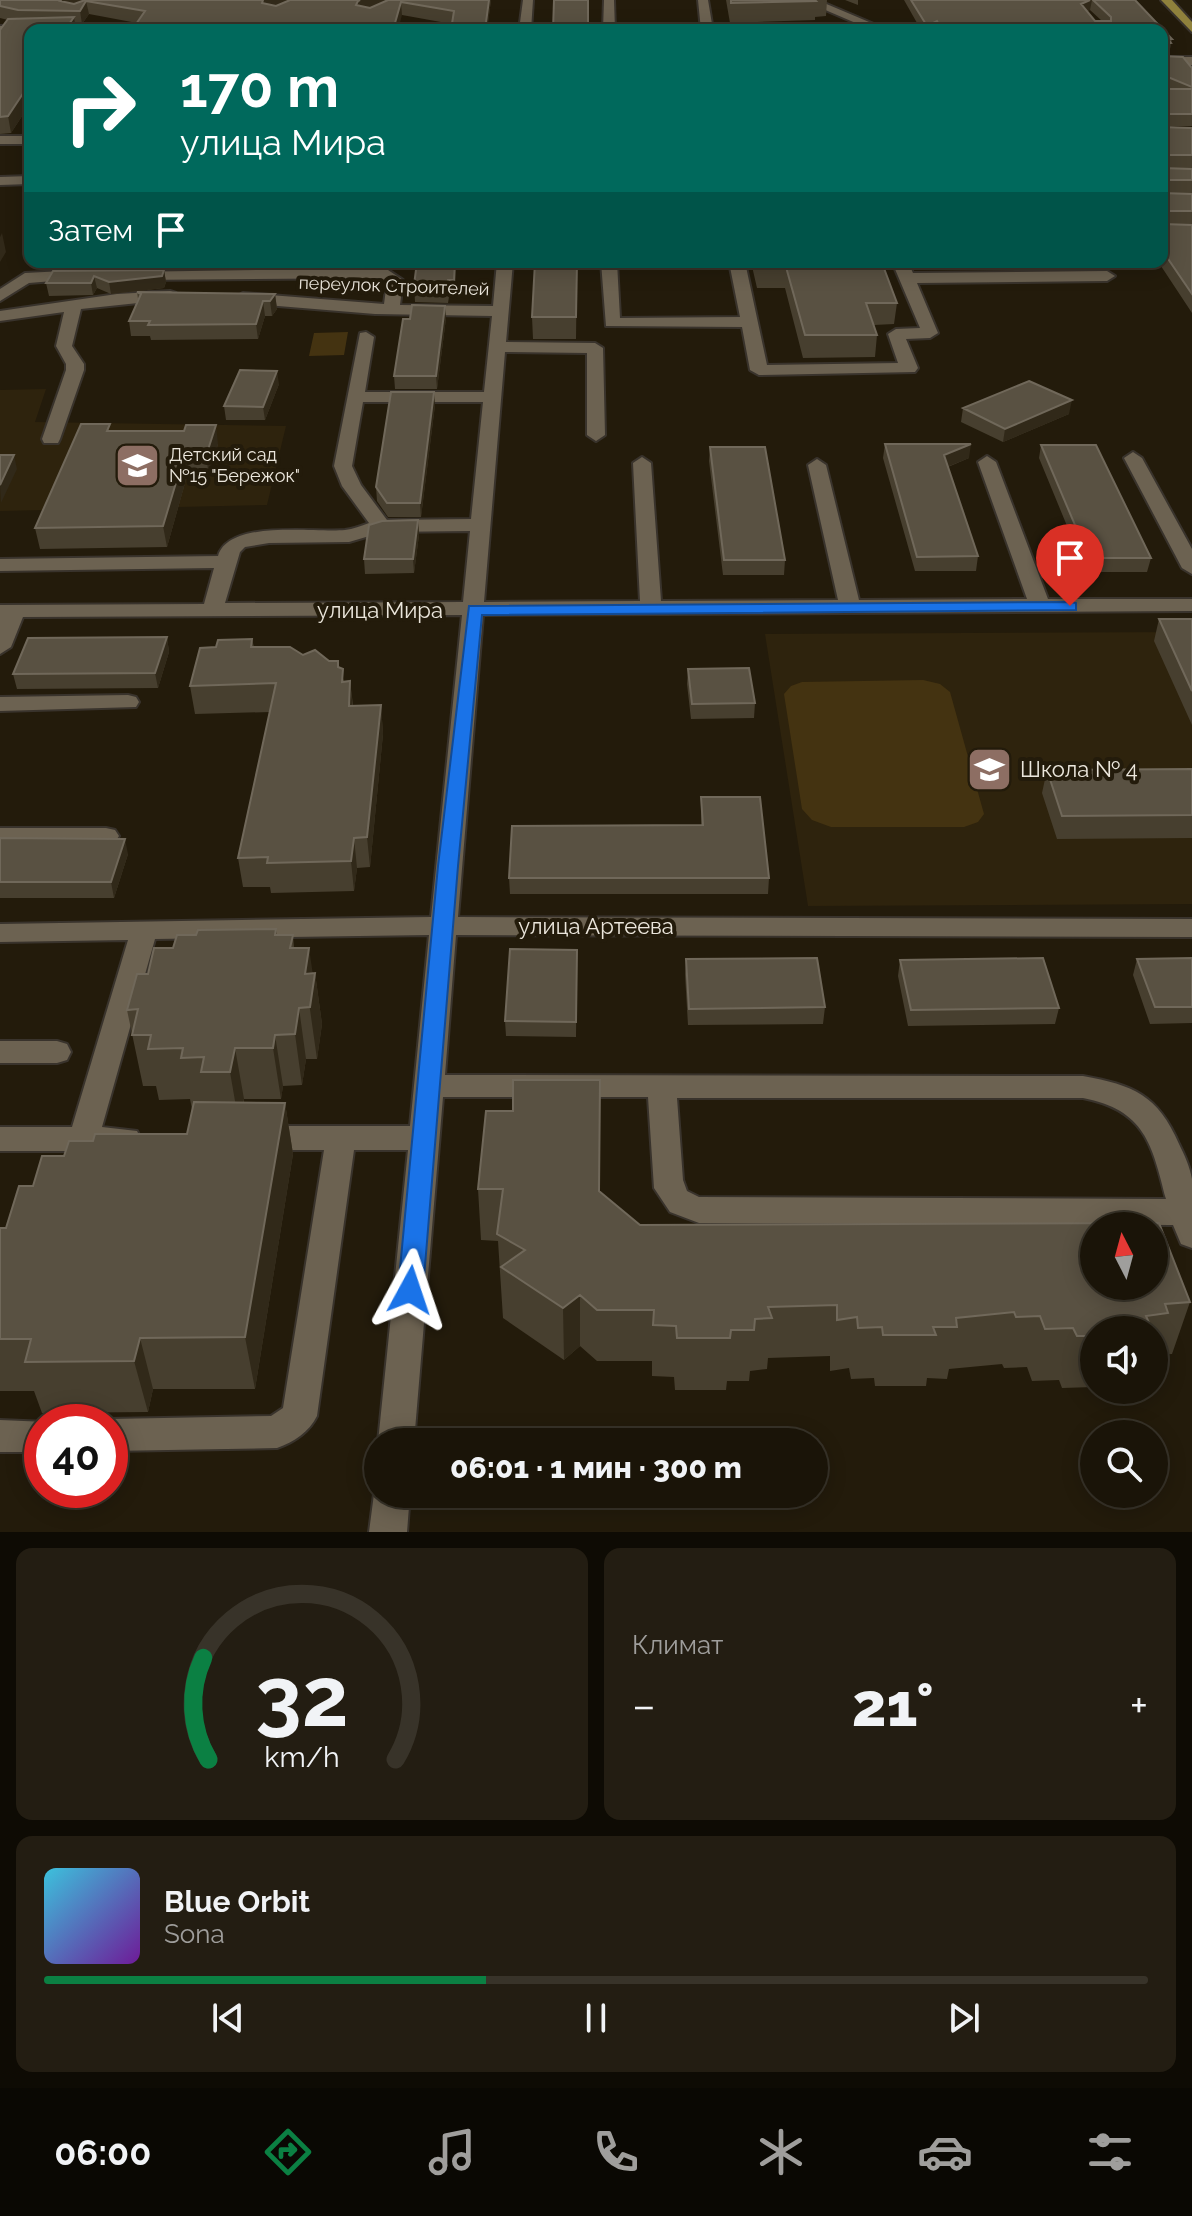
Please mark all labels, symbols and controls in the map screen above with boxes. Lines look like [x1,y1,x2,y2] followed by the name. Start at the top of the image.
[180,54,339,120] text: 170 m
[48,56,152,160] icon: right
[180,121,386,163] text: улица Мира
[149,208,193,252] icon: arrive
[48,213,133,248] text: Затем
[298,272,490,299] street label: переулок Строителей
[114,441,162,489] school or university icon: Детский сад №15 "Бережок"
[169,444,300,486] place label: Детский сад №15 "Бережок"
[1036,524,1104,606] pin
[1048,536,1092,580] icon: arrive
[317,597,443,623] street label: улица Мира
[965,745,1013,793] school or university icon: Школа № 4
[1020,756,1138,782] place label: Школа № 4
[518,913,674,939] street label: улица Артеева
[1080,1212,1168,1300] north arrow
[1080,1212,1168,1508] map controls
[368,1248,452,1332] position arrow
[1080,1316,1168,1404] button: sound
[24,1404,128,1508] speed limit sign: 40
[1080,1420,1168,1508] button: search
[450,1450,742,1485] text: 06:01 · 1 мин · 300 m
[632,1630,723,1660] text: Климат
[255,1648,349,1745] text: 32
[852,1670,934,1740] text: 21°
[632,1680,656,1731] text: −
[1130,1680,1148,1731] text: +
[264,1740,340,1774] text: km/h
[164,1884,310,1919] text: Blue Orbit
[164,1919,225,1949] text: Sona
[206,1996,250,2040] icon: previous
[574,1996,618,2040] icon: pause
[942,1996,986,2040] icon: next
[260,2124,316,2180] icon: directions
[424,2124,480,2180] icon: music
[588,2124,644,2180] icon: phone
[753,2124,809,2180] icon: climate
[917,2124,973,2180] icon: car
[1082,2124,1138,2180] icon: filters
[54,2131,151,2173] text: 06:00

